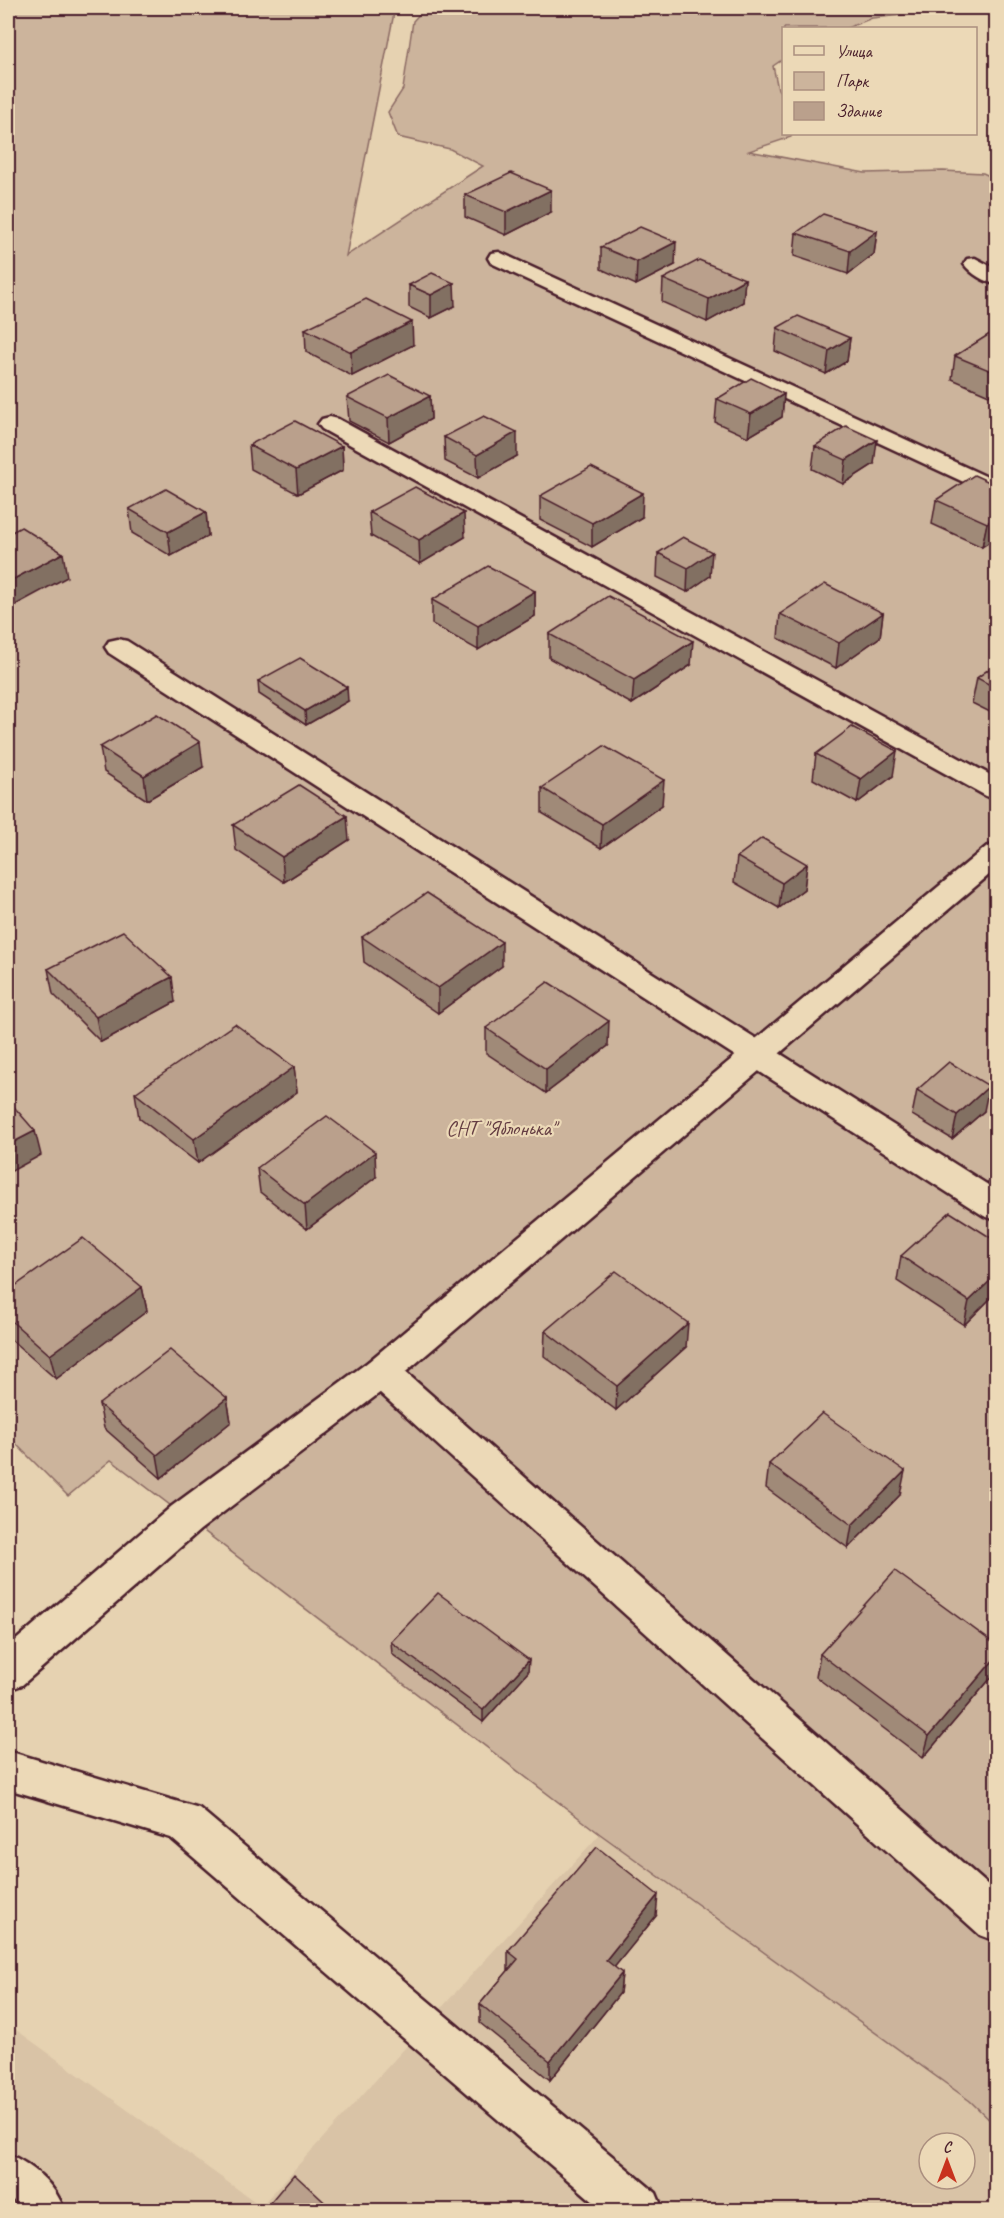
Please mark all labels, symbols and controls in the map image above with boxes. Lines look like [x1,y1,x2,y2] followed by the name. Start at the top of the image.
[782,27,977,135] legend
[836,40,873,62] text: Улица
[836,70,870,92] text: Парк
[836,100,882,122] text: Здание
[446,1115,560,1141] park label: СНТ "Яблонька"
[917,2131,977,2191] north arrow
[943,2137,953,2157] text: С

